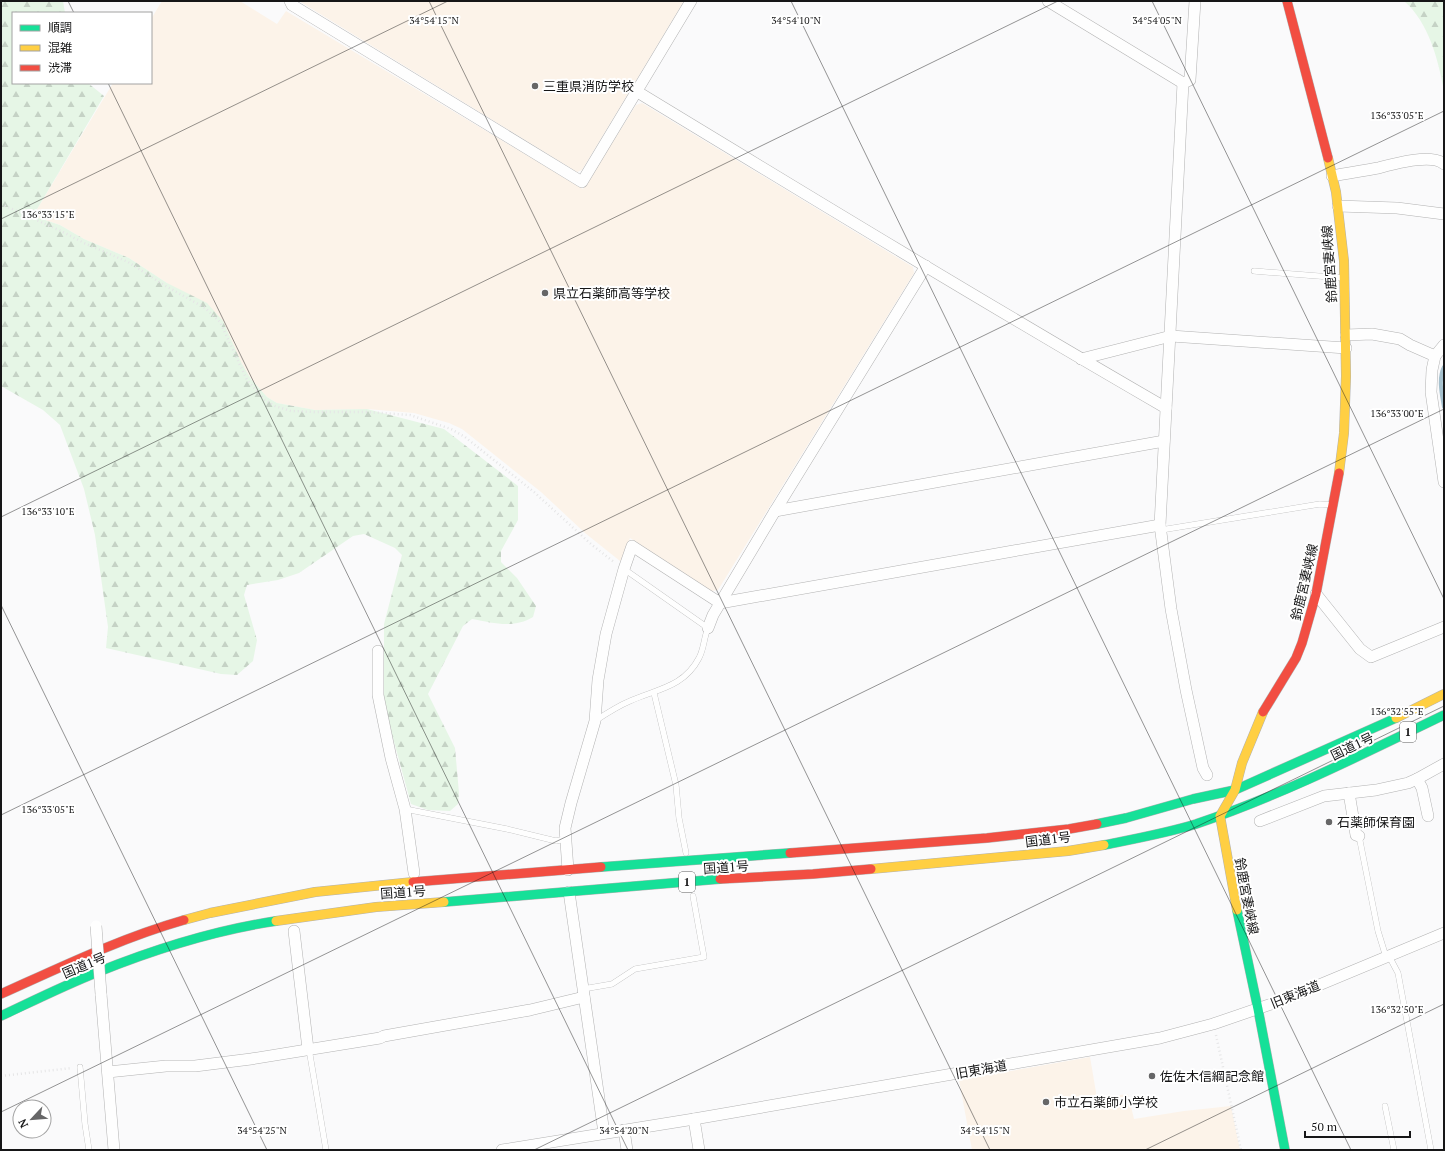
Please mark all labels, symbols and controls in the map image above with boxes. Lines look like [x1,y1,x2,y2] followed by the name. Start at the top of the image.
[12,12,152,84] legend
[409,14,459,27] text: 34°54'15"N
[771,14,821,27] text: 34°54'10"N
[1132,14,1182,27] text: 34°54'05"N
[48,20,72,35] text: 順調
[48,40,72,55] text: 混雑
[48,60,72,75] text: 渋滞
[543,77,634,95] place label: 三重県消防学校
[530,81,540,91] marker: 三重県消防学校
[1370,109,1424,122] text: 136°33'05"E
[21,208,75,221] text: 136°33'15"E
[1317,224,1341,304] street label: 鈴鹿宮妻峡線
[553,284,670,302] place label: 県立石薬師高等学校
[540,288,550,298] marker: 県立石薬師高等学校
[1370,407,1424,420] text: 136°33'00"E
[21,505,75,518] text: 136°33'10"E
[1286,542,1322,622] street label: 鈴鹿宮妻峡線
[1370,705,1424,718] text: 136°32'55"E
[1400,722,1416,742] road number: 1
[1327,728,1377,764] street label: 国道1号
[21,803,75,816] text: 136°33'05"E
[1337,813,1415,831] place label: 石薬師保育園
[1324,817,1334,827] marker: 石薬師保育園
[1024,827,1072,851] street label: 国道1号
[702,856,750,878] street label: 国道1号
[1231,856,1263,936] street label: 鈴鹿宮妻峡線
[679,872,695,892] road number: 1
[379,881,427,903] street label: 国道1号
[59,948,109,982] street label: 国道1号
[1268,976,1322,1012] street label: 旧東海道
[1370,1003,1424,1016] text: 136°32'50"E
[954,1056,1008,1082] street label: 旧東海道
[1160,1067,1264,1085] place label: 佐佐木信綱記念館
[1147,1071,1157,1081] marker: 佐佐木信綱記念館
[1054,1093,1158,1111] place label: 市立石薬師小学校
[1041,1097,1051,1107] marker: 市立石薬師小学校
[12,1099,52,1139] north arrow
[1305,1113,1410,1139] scale bar
[15,1116,31,1130] text: N
[1311,1119,1338,1134] text: 50 m
[237,1124,287,1137] text: 34°54'25"N
[599,1124,649,1137] text: 34°54'20"N
[960,1124,1010,1137] text: 34°54'15"N

